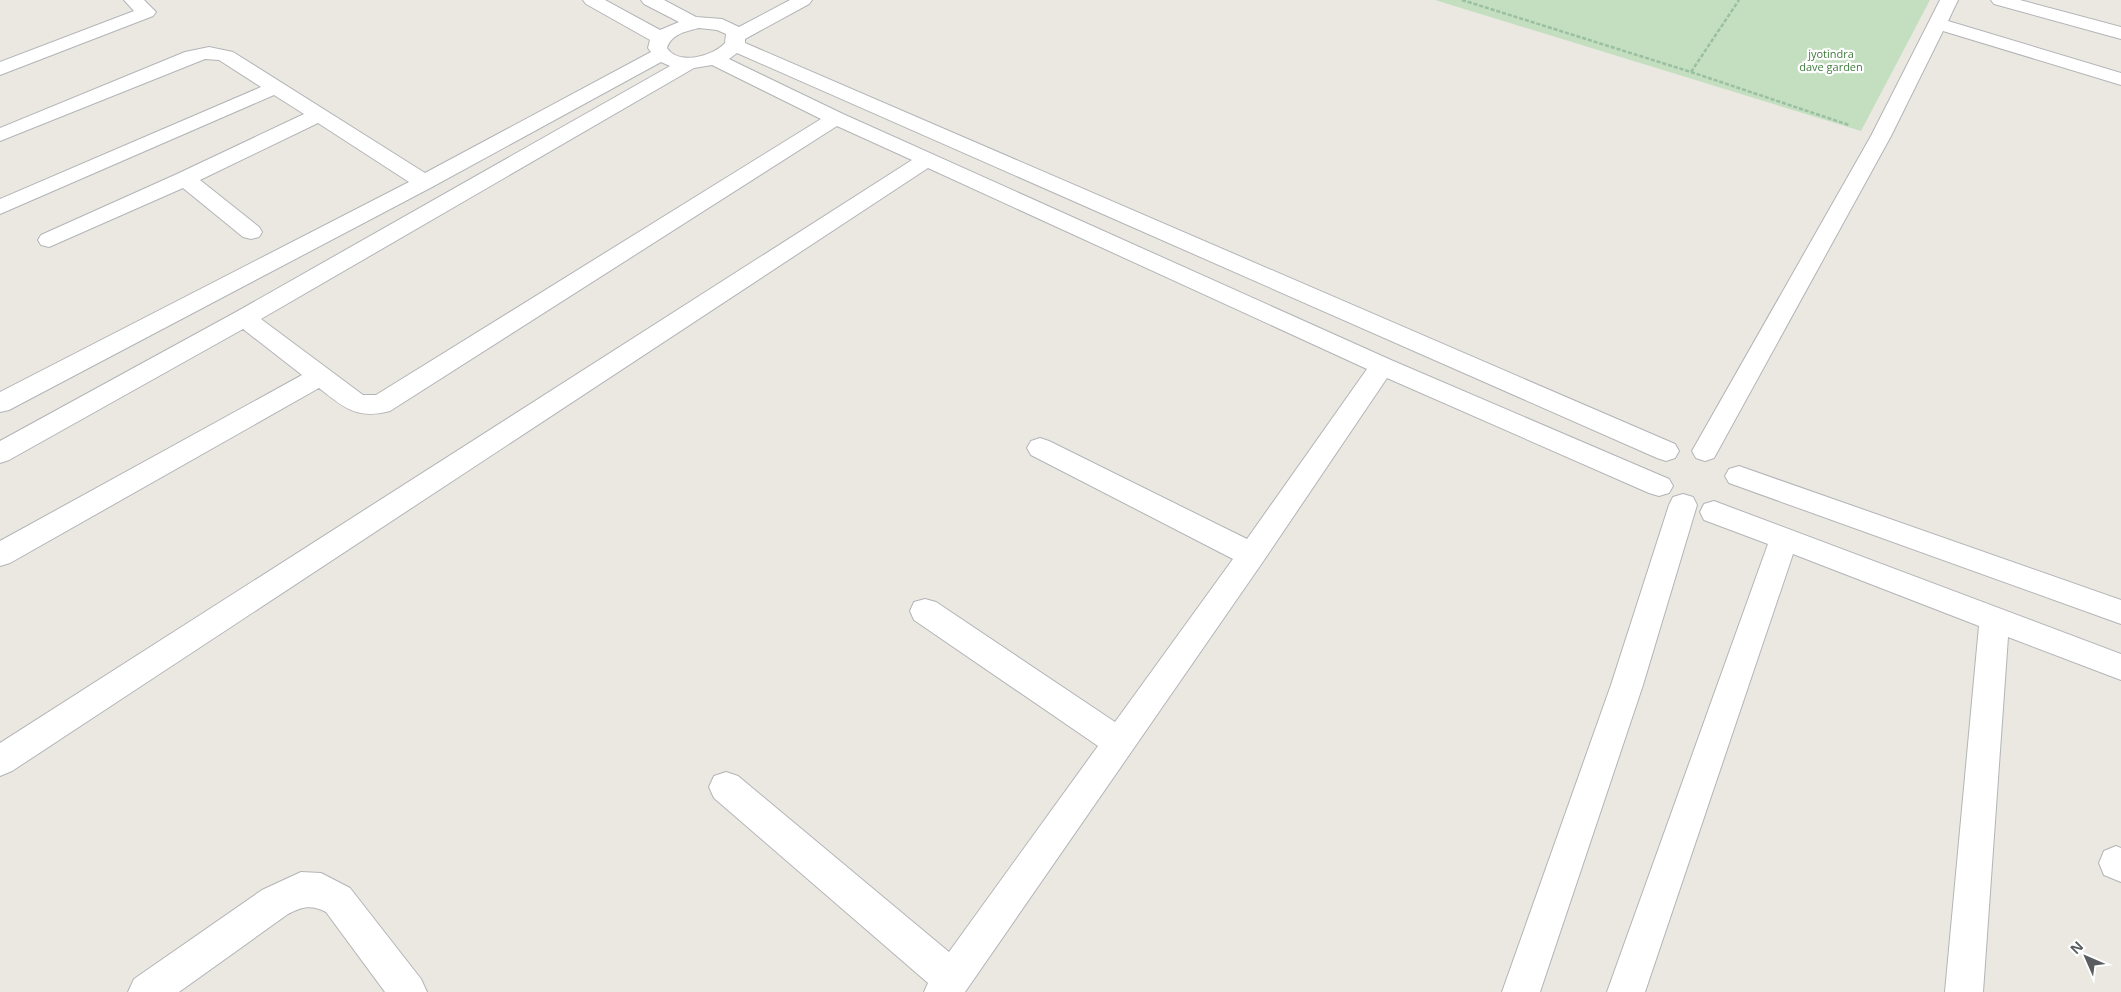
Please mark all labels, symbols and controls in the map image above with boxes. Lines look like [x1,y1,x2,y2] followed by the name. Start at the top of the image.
[1799,46,1863,74] park label: jyotindra dave garden
[2061,932,2111,982] north arrow
[2066,937,2087,958] text: N

